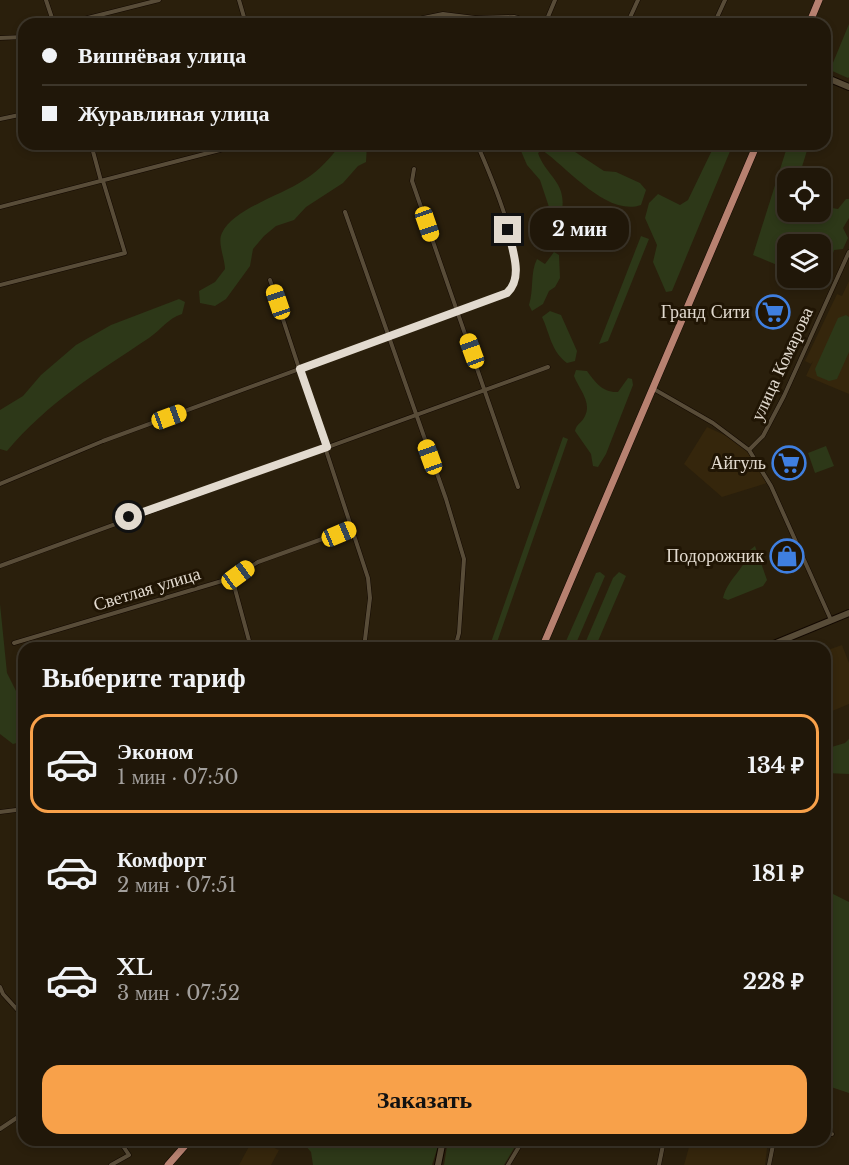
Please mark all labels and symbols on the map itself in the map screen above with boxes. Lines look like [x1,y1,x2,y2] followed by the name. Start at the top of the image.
[413,204,441,244] car
[529,209,628,251] callout: 2 мин
[494,216,521,243] route end
[264,282,292,322] car
[755,294,791,330] supermarket icon: Гранд Сити
[661,301,750,323] place label: Гранд Сити
[746,304,818,424] street label: улица Комарова
[457,331,487,371] car
[149,402,189,432] car
[415,437,445,477] car
[771,445,807,481] supermarket icon: Айгуль
[711,452,766,474] place label: Айгуль
[115,503,142,530] route start
[319,519,359,549] car
[769,538,805,574] shop icon: Подорожник
[666,545,764,567] place label: Подорожник
[218,557,258,593] car
[91,562,203,616] street label: Светлая улица

